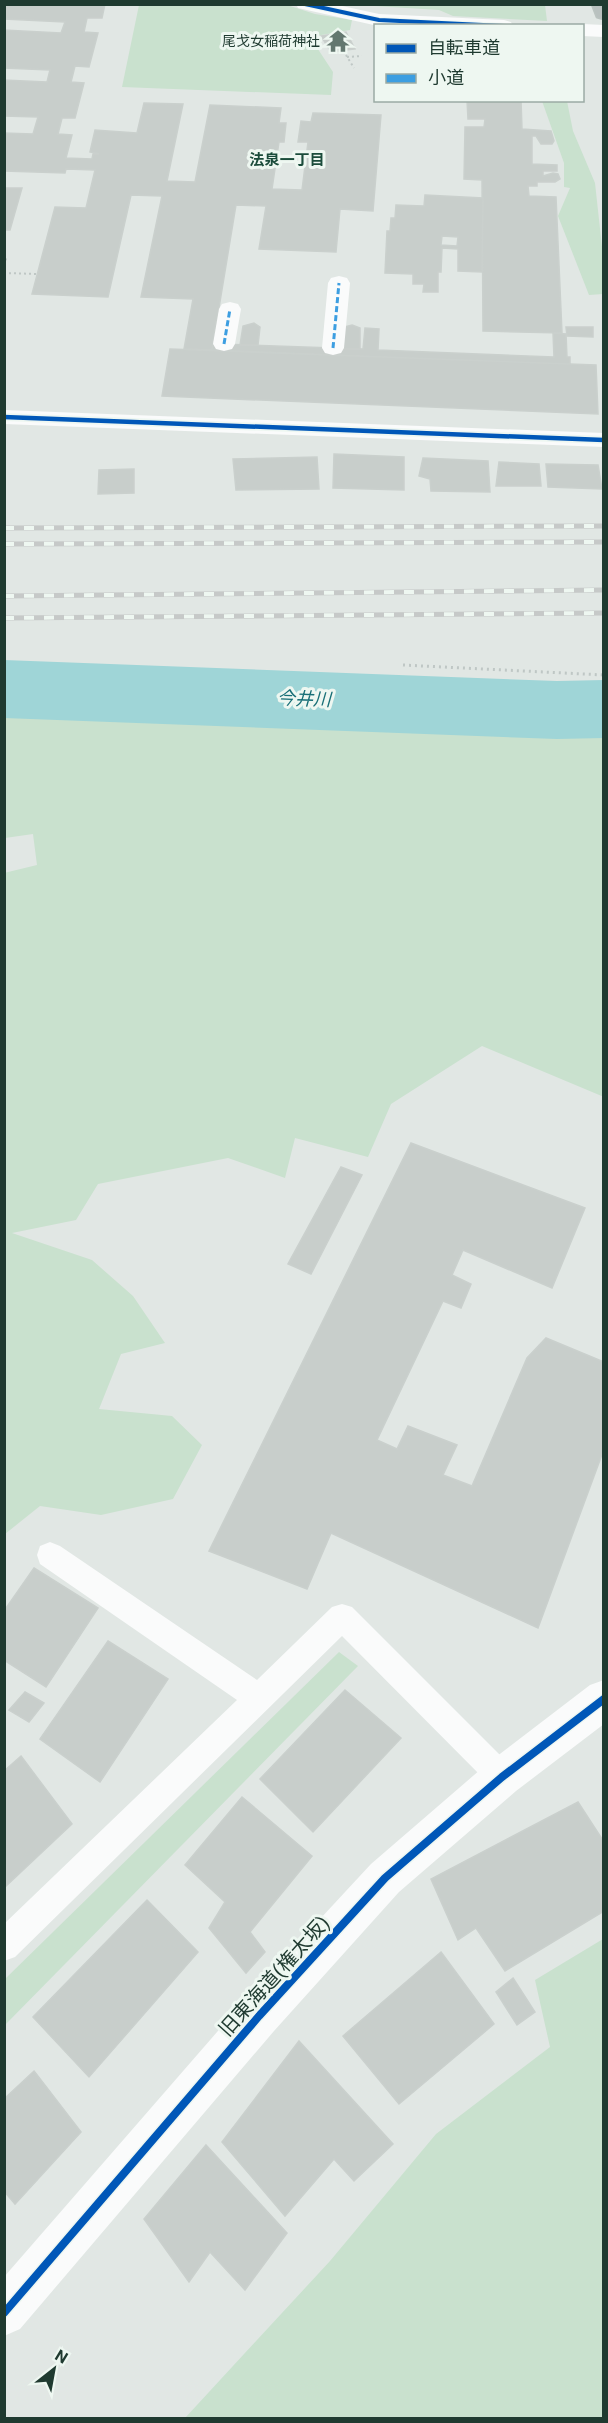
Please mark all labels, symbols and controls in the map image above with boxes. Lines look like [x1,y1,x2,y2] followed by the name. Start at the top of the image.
[374,24,584,102] legend
[325,28,351,54] temple icon: 尾戈女稲荷神社
[222,33,320,49] place label: 尾戈女稲荷神社
[428,37,500,58] text: 自転車道
[428,67,464,88] text: 小道
[249,151,325,169] district label: 法泉一丁目
[277,687,333,710] water label: 今井川
[214,1911,334,2041] street label: 旧東海道(権太坂)
[24,2339,84,2399] north arrow
[52,2346,71,2368] text: N

